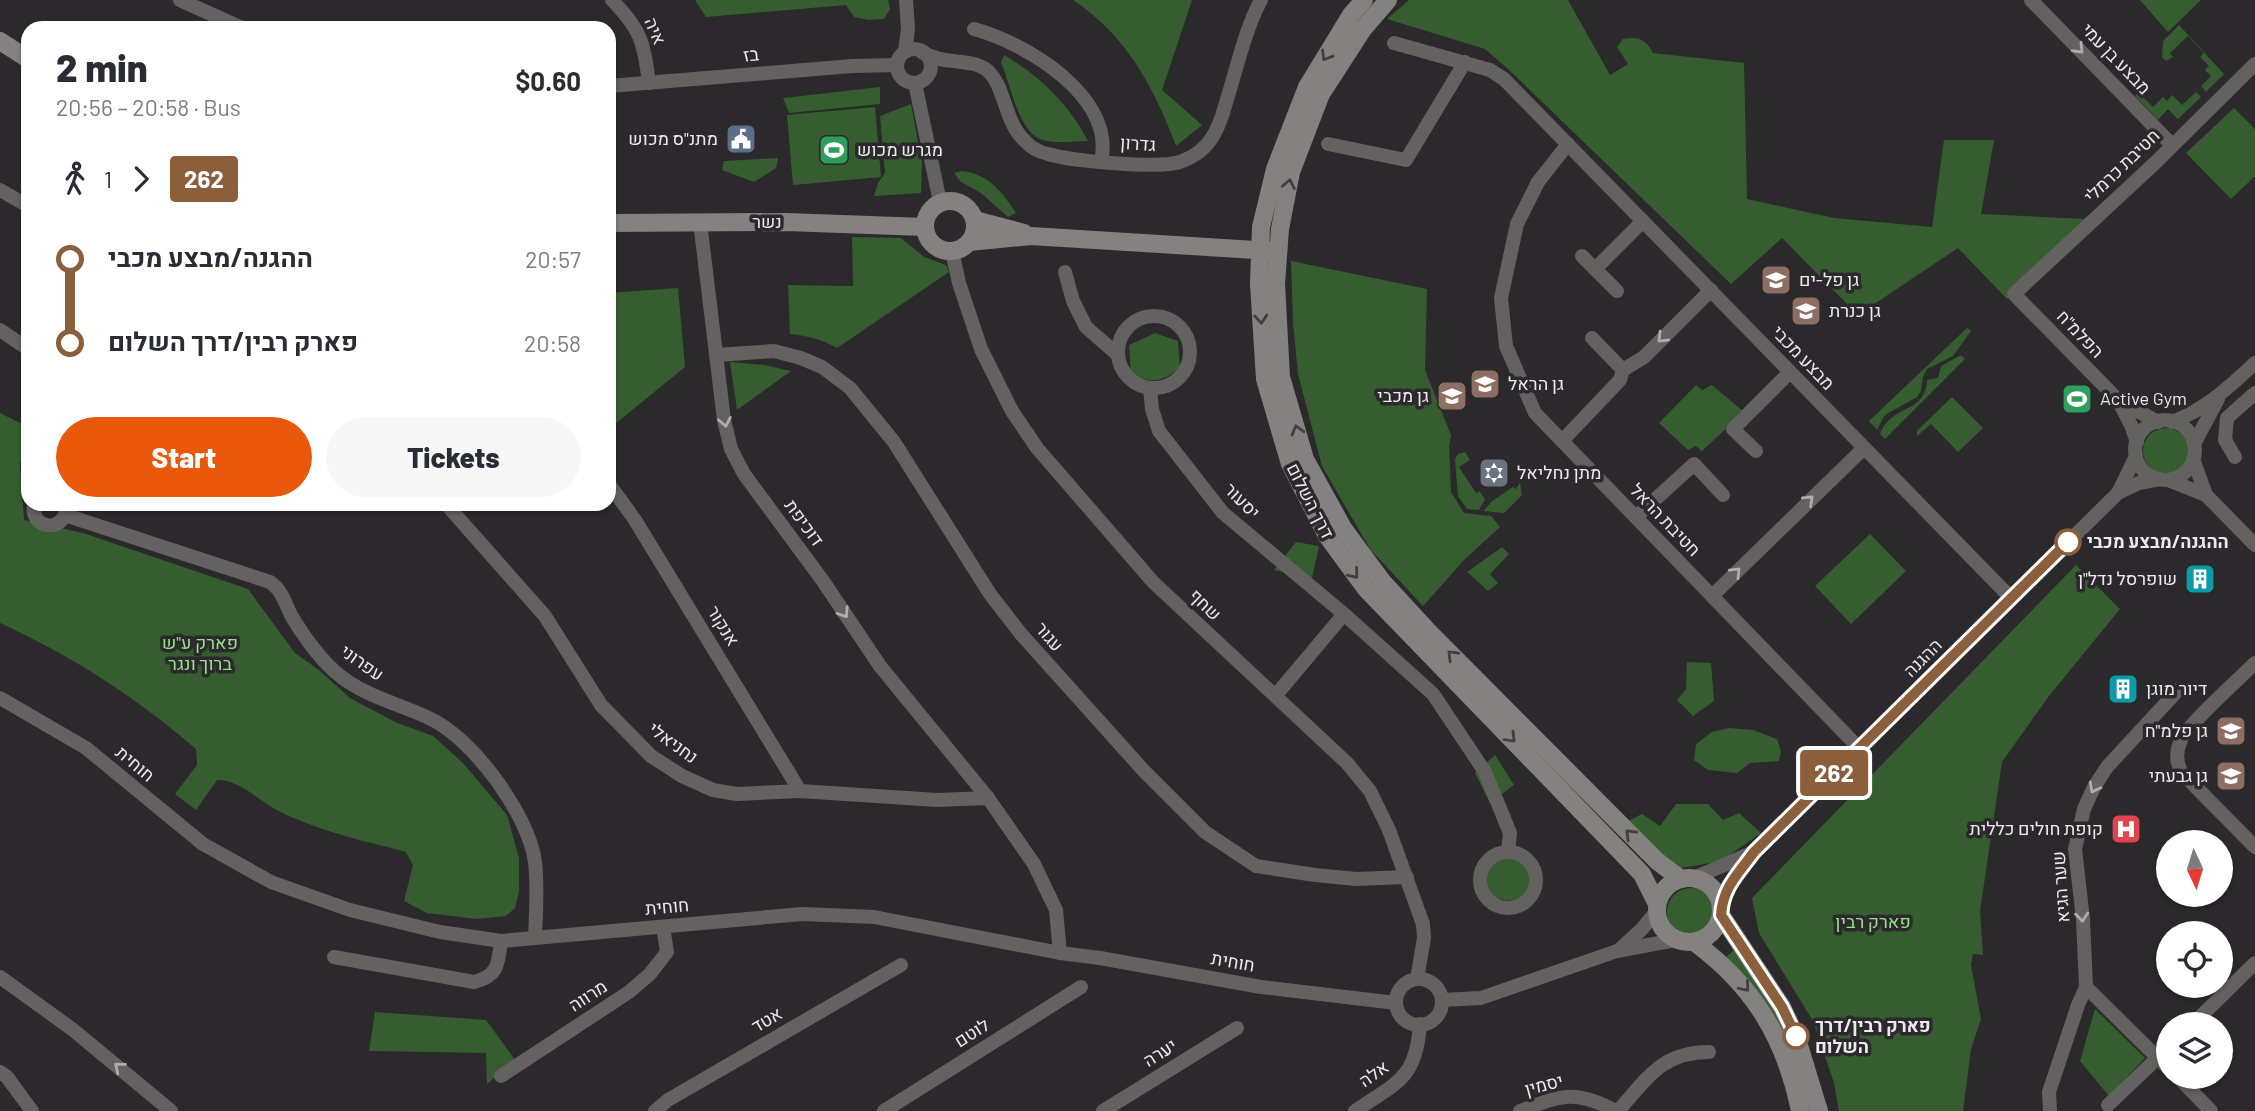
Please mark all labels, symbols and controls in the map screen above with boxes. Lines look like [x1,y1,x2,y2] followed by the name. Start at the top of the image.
[640,14,671,48] street label: איה
[2077,18,2156,98] street label: מבצע בן עמי
[2070,41,2083,54] one-way arrow
[742,42,760,66] street label: בז
[56,44,148,90] text: 2 min
[1321,49,1334,62] one-way arrow
[516,65,581,96] text: $0.60
[56,93,241,121] text: 20:56 – 20:58 · Bus
[724,122,758,156] public building icon: מתנ"ס מכוש
[2079,124,2164,207] street label: חטיבת כרמלי
[628,127,718,149] place label: מתנ"ס מכוש
[1120,131,1157,155] street label: גדרון
[817,133,851,167] sports icon: מגרש מכוש
[857,138,943,160] place label: מגרש מכוש
[56,160,94,198] icon: walk
[122,160,160,198] icon: forward
[184,164,224,193] text: 262
[104,165,112,193] text: 1
[1280,178,1295,190] one-way arrow
[752,210,782,232] street label: נשר
[108,241,313,272] text: ההגנה/מבצע מכבי
[525,245,581,273] text: 20:57
[1759,263,1793,297] school or university icon: גן פל-ים
[1799,268,1859,290] place label: גן פל-ים
[1789,294,1823,328] school or university icon: גן כנרת
[1829,299,1881,321] place label: גן כנרת
[2053,305,2109,362] street label: הפלמ"ח
[1254,313,1269,324] one-way arrow
[1768,321,1840,394] street label: מבצע מכבי
[108,325,358,356] text: פארק רבין/דרך השלום
[524,329,581,357] text: 20:58
[1658,330,1671,343] one-way arrow
[1468,367,1502,401] school or university icon: גן הראל
[1508,372,1564,394] place label: גן הראל
[1435,379,1469,413] school or university icon: גן מכבי
[2060,382,2094,416] sports icon: Active Gym
[1377,384,1429,406] place label: גן מכבי
[2100,387,2187,409] place label: Active Gym
[716,416,731,428] one-way arrow
[56,417,312,497] button: Start
[326,417,581,497] button: Tickets
[1290,425,1305,437] one-way arrow
[1477,456,1511,490] synagogue icon: מתן נחליאל
[1283,459,1339,542] street label: דרך השלום
[1517,461,1601,483] place label: מתן נחליאל
[1220,478,1265,523] street label: יסעור
[1626,479,1706,560] street label: חטיבת הראל
[781,495,829,550] street label: דוכיפת
[1801,496,1814,509] one-way arrow
[2055,529,2081,555] marker: ההגנה/מבצע מכבי
[2087,530,2229,552] place label: ההגנה/מבצע מכבי
[2183,562,2217,596] building icon: שופרסל נדל"ן
[1345,566,1358,578] one-way arrow
[2078,567,2177,589] place label: שופרסל נדל"ן
[1728,568,1740,580] one-way arrow
[1185,584,1226,625] street label: שחף
[703,601,745,650] street label: אנקור
[836,606,849,619] one-way arrow
[1031,617,1068,655] street label: עגור
[162,631,238,674] park label: פארק ע"ש ברוך ונגר
[1899,634,1946,681] street label: ההגנה
[337,639,388,685] street label: עפרוני
[1447,651,1460,664] one-way arrow
[2106,672,2140,706] building icon: דיור מוגן
[2146,677,2207,699] place label: דיור מוגן
[2214,714,2248,748] school or university icon: גן פלמ"ח
[645,717,703,767] street label: נחניאלי
[2145,719,2208,741] place label: גן פלמ"ח
[1502,730,1515,743] one-way arrow
[112,741,160,786] street label: חוחית
[1794,750,1874,796] line badge: 262
[1814,758,1854,787] text: 262
[2214,759,2248,793] school or university icon: גן גבעתי
[2149,764,2208,786] place label: גן גבעתי
[2089,781,2102,793] one-way arrow
[2109,812,2143,846] hospital icon: קופת חולים כללית
[1970,817,2103,839] place label: קופת חולים כללית
[1625,829,1638,842] one-way arrow
[2156,830,2233,906] north arrow
[2156,830,2233,1089] map controls
[2047,851,2073,924] street label: שער הגיא
[644,893,690,919] street label: חוחית
[1835,910,1911,932] park label: פארק רבין
[2074,912,2089,923] one-way arrow
[2156,921,2233,998] button: locate
[1210,946,1257,976] street label: חוחית
[564,975,611,1016] street label: מרווה
[1736,980,1749,992] one-way arrow
[747,1002,786,1037] street label: אטד
[2156,1012,2233,1089] button: layers
[950,1013,993,1051] street label: לוטם
[1815,1014,1931,1057] place label: פארק רבין/דרך השלום
[1783,1023,1809,1049] marker: פארק רבין/דרך השלום
[1139,1033,1180,1071] street label: יערה
[1354,1055,1393,1091] street label: אלה
[114,1063,127,1075] one-way arrow
[1522,1068,1565,1100] street label: יסמין

